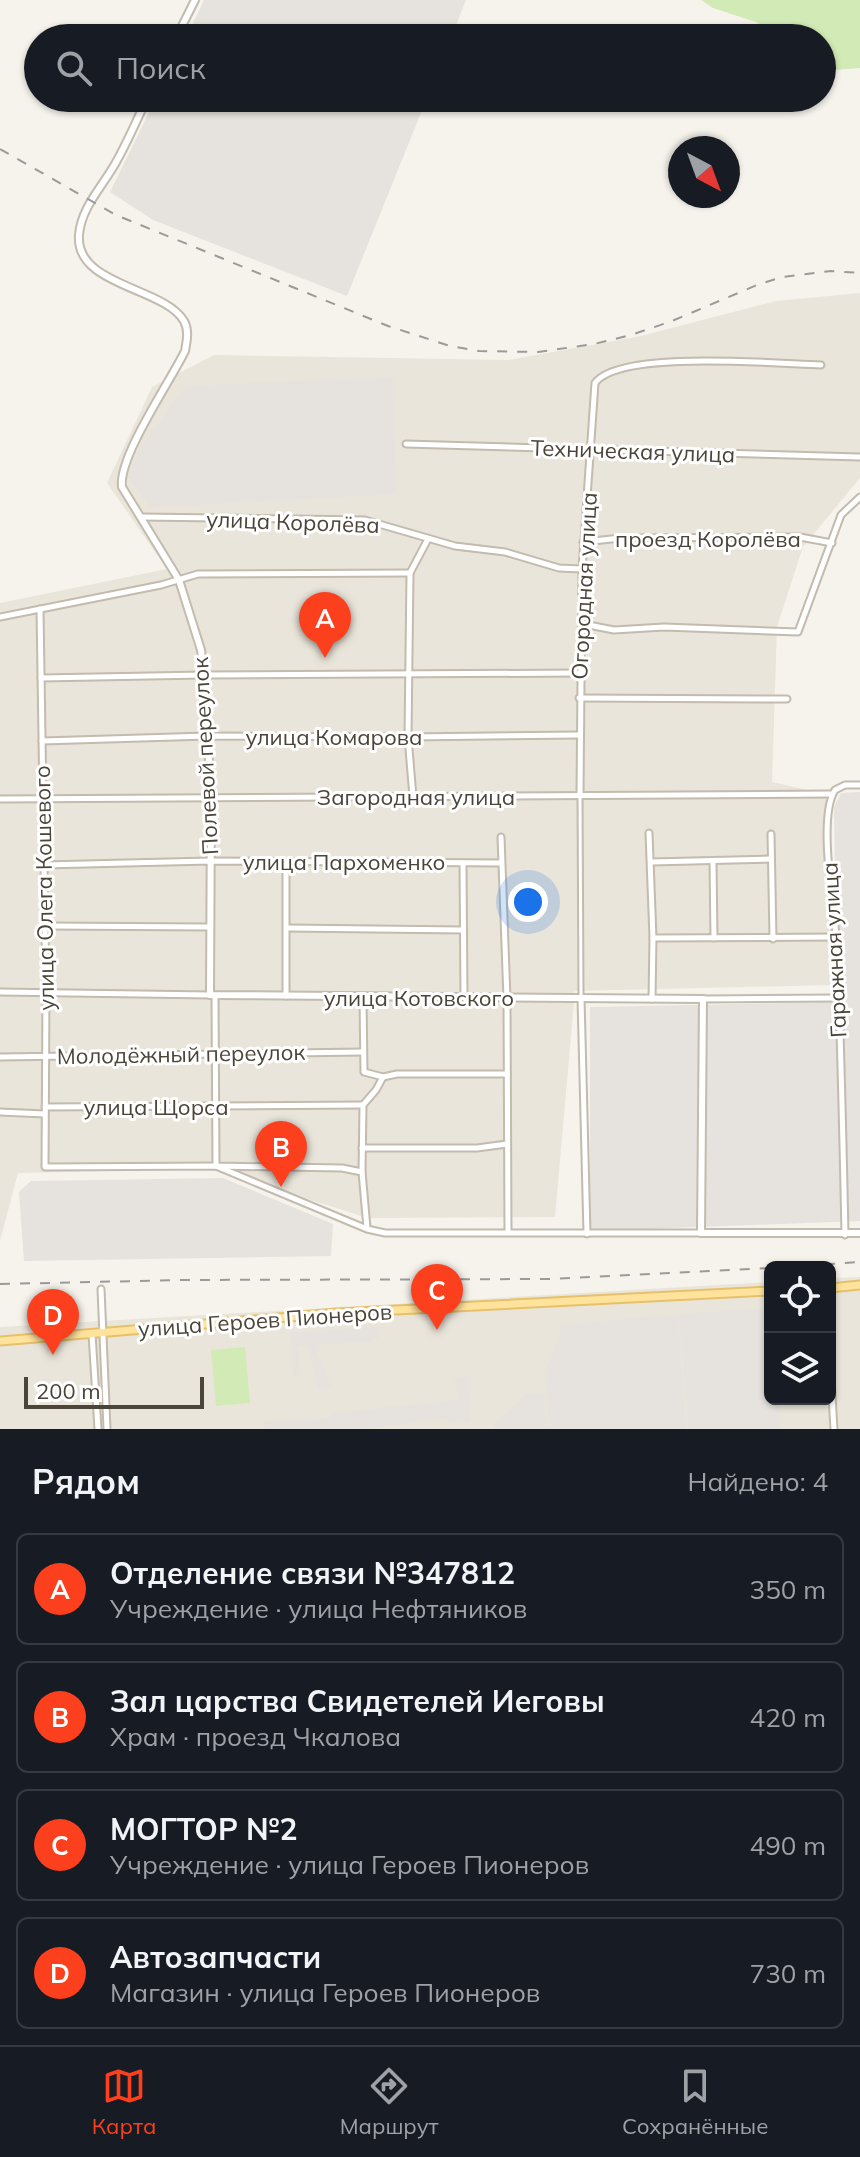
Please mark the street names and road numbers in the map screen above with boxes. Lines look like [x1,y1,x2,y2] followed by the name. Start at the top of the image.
[530,433,736,469] street label: Техническая улица
[565,492,603,680] street label: Огородная улица
[206,505,380,539] street label: улица Королёва
[615,525,801,553] street label: проезд Королёва
[186,656,224,856] street label: Полевой переулок
[245,723,423,751] street label: улица Комарова
[28,765,60,1011] street label: улица Олега Кошевого
[317,783,515,811] street label: Загородная улица
[243,848,445,876] street label: улица Пархоменко
[815,861,853,1039] street label: Гаражная улица
[324,984,514,1012] street label: улица Котовского
[57,1038,306,1070] street label: Молодёжный переулок
[83,1093,229,1121] street label: улица Щорса
[137,1297,393,1343] street label: улица Героев Пионеров

